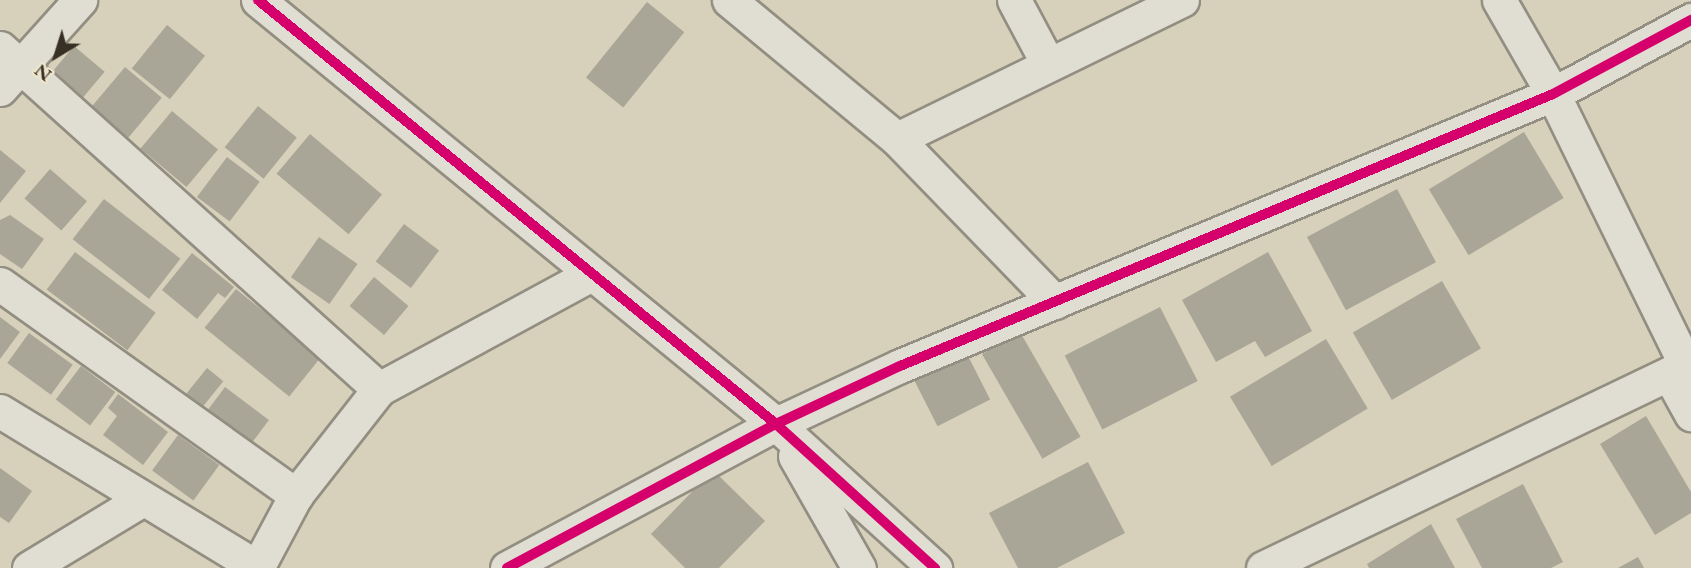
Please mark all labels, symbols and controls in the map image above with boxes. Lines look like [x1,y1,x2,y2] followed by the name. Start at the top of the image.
[21,21,91,91] north arrow
[29,58,57,88] text: N

